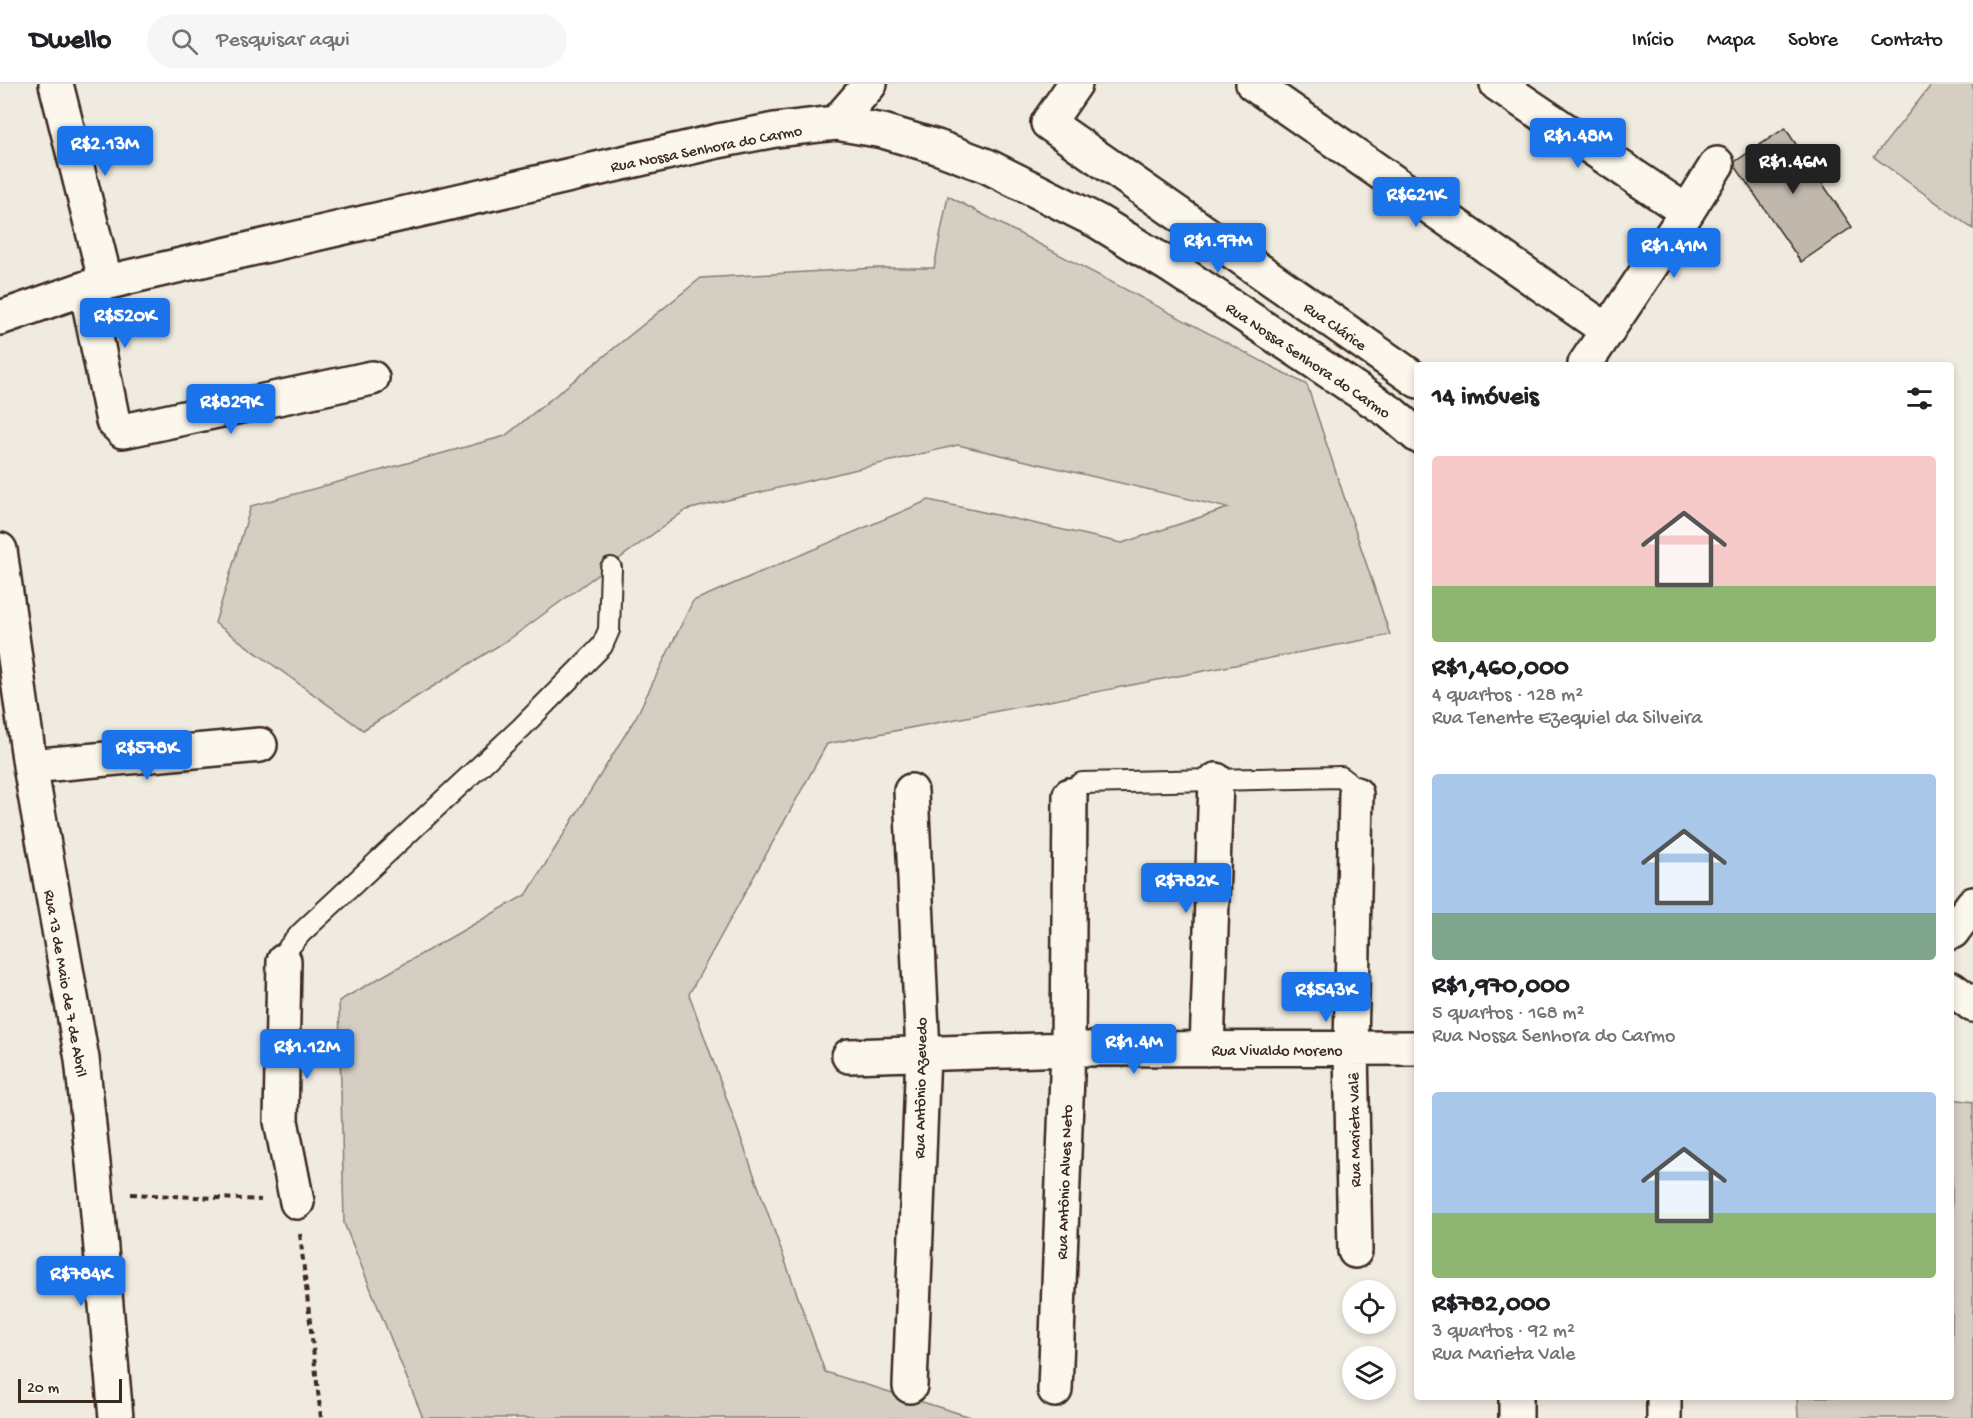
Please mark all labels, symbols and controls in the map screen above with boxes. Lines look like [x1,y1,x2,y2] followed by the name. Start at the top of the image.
[147,14,567,68] search box
[30,25,111,58] text: Dwello
[168,25,201,58] icon: search
[216,28,350,54] text: Pesquisar aqui
[1632,29,1674,54] text: Início
[1707,29,1755,54] text: Mapa
[1788,29,1838,54] text: Sobre
[1871,29,1943,54] text: Contato
[1523,118,1633,169] pin: R$1.48M
[609,123,804,178] street label: Rua Nossa Senhora do Carmo
[50,126,160,177] pin: R$2.13M
[1544,126,1612,149] text: R$1.48M
[71,134,139,157] text: R$2.13M
[1738,144,1848,195] pin: R$1.46M
[1759,152,1827,175] text: R$1.46M
[1367,177,1465,228] pin: R$621K
[1387,185,1445,208] text: R$621K
[1163,223,1273,274] pin: R$1.97M
[1619,228,1729,279] pin: R$1.41M
[1184,231,1252,254] text: R$1.97M
[1641,236,1707,259] text: R$1.41M
[76,298,174,349] pin: R$520K
[1299,299,1370,357] street label: Rua Clárice
[1221,300,1393,424] street label: Rua Nossa Senhora do Carmo
[94,306,156,329] text: R$520K
[1903,382,1936,415] icon: filters
[1432,383,1539,414] text: 14 imóveis
[182,384,280,435] pin: R$829K
[200,392,262,415] text: R$829K
[1630,495,1738,603] icon: home
[1432,654,1569,685] text: R$1,460,000
[1432,685,1583,708] text: 4 quartos · 128 m²
[1432,708,1702,731] text: Rua Tenente Ezequiel da Silveira
[98,730,196,781] pin: R$578K
[116,738,178,761] text: R$578K
[1630,813,1738,921] icon: home
[1137,863,1235,914] pin: R$782K
[1155,871,1217,894] text: R$782K
[38,889,89,1079] street label: Rua 13 de Maio de 7 de Abril
[1277,972,1375,1023] pin: R$543K
[1432,972,1570,1003] text: R$1,970,000
[1296,980,1356,1003] text: R$543K
[1432,1003,1584,1026] text: 5 quartos · 168 m²
[912,1017,933,1159] street label: Rua Antônio Azevedo
[1085,1024,1183,1075] pin: R$1.4M
[1432,1026,1675,1049] text: Rua Nossa Senhora do Carmo
[252,1029,362,1080] pin: R$1.12M
[1105,1032,1163,1055] text: R$1.4M
[274,1037,340,1060] text: R$1.12M
[1211,1043,1343,1062] street label: Rua Vivaldo Moreno
[1346,1072,1367,1187] street label: Rua Marieta Valê
[1054,1104,1079,1260] street label: Rua Antônio Alves Neto
[1630,1131,1738,1239] icon: home
[32,1256,130,1307] pin: R$784K
[50,1264,112,1287] text: R$784K
[1342,1280,1396,1400] map controls
[1342,1280,1396,1334] button: locate
[1432,1290,1550,1321] text: R$782,000
[1432,1321,1575,1344] text: 3 quartos · 92 m²
[1432,1344,1575,1367] text: Rua Marieta Vale
[1342,1346,1396,1400] button: layers
[18,1376,122,1404] scale bar
[27,1380,59,1399] text: 20 m

